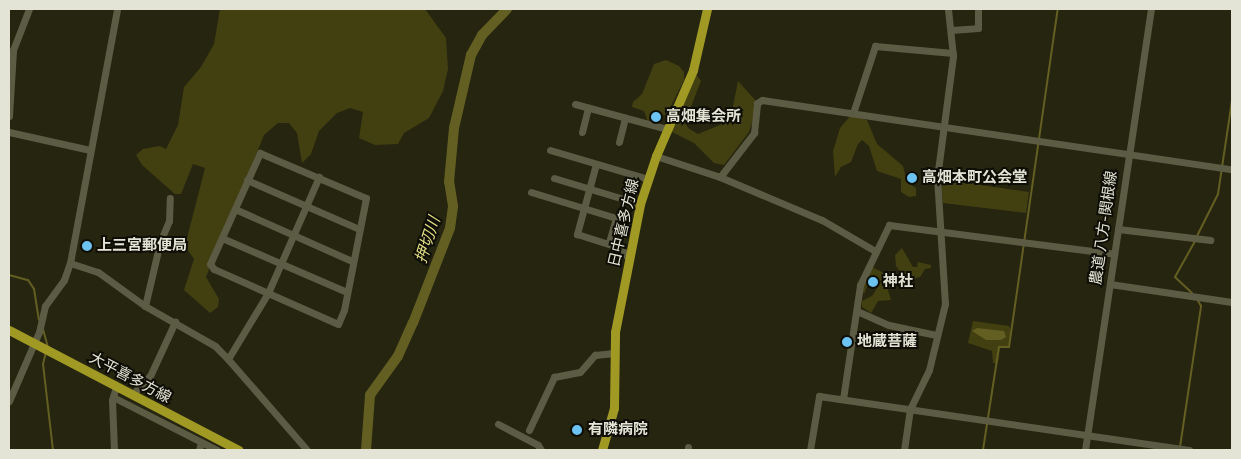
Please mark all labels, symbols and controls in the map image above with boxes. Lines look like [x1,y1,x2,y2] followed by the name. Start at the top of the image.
[666,108,741,126] place label: 高畑集会所
[650,111,662,123] marker: 高畑集会所
[922,169,1027,187] place label: 高畑本町公会堂
[1087,170,1121,286] street label: 農道 八方-関根線
[906,172,918,184] marker: 高畑本町公会堂
[605,177,643,269] street label: 日中喜多方線
[411,214,445,266] water label: 押切川
[97,237,187,255] place label: 上三宮郵便局
[81,240,93,252] marker: 上三宮郵便局
[883,273,913,291] place label: 神社
[867,276,879,288] marker: 神社
[857,333,917,351] place label: 地蔵菩薩
[841,336,853,348] marker: 地蔵菩薩
[86,349,174,407] street label: 大平喜多方線
[588,421,648,439] place label: 有隣病院
[570,423,584,437] marker: 有隣病院

